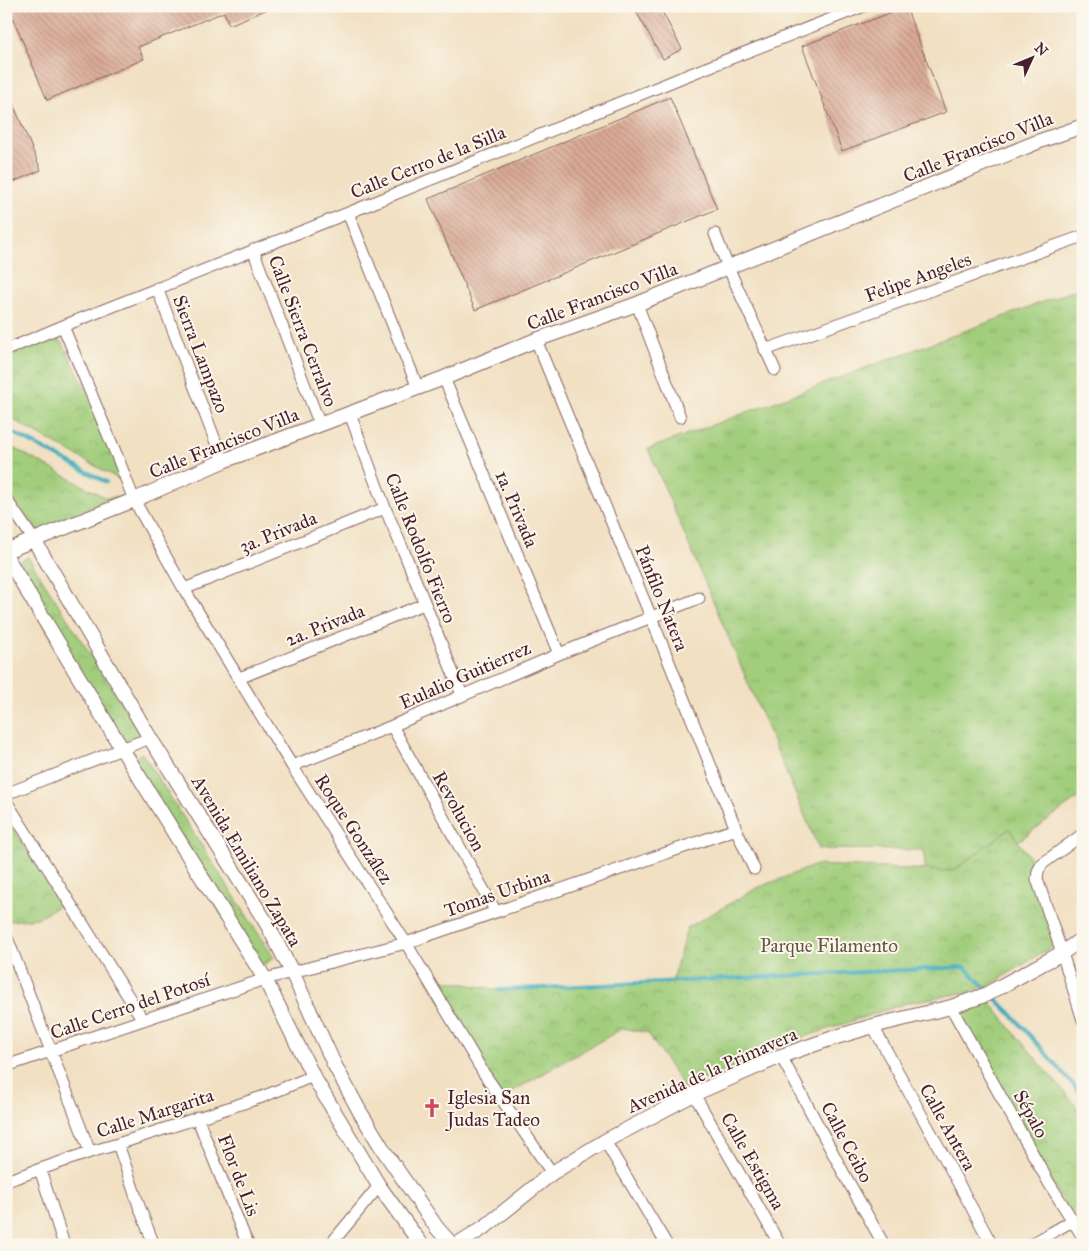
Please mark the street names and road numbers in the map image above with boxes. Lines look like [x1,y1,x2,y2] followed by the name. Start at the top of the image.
[900,106,1057,188] street label: Calle Francisco Villa
[347,120,510,204] street label: Calle Cerro de la Silla
[862,247,975,308] street label: Felipe Angeles
[264,252,343,410] street label: Calle Sierra Cerralvo
[524,256,681,335] street label: Calle Francisco Villa
[168,292,234,416] street label: Sierra Lampazo
[146,402,303,484] street label: Calle Francisco Villa
[491,467,544,552] street label: 1a. Privada
[380,470,462,627] street label: Calle Rodolfo Fierro
[236,506,321,558] street label: 3a. Privada
[630,542,694,655] street label: Pánfilo Natera
[282,598,369,651] street label: 2a. Privada
[396,636,534,714] street label: Eulalio Guitierrez
[428,767,490,855] street label: Revolucion
[186,770,308,951] street label: Avenida Emiliano Zapata
[309,770,398,889] street label: Roque González
[441,864,554,922] street label: Tomas Urbina
[47,968,214,1044] street label: Calle Cerro del Potosí
[623,1022,801,1118] street label: Avenida de la Primavera
[915,1079,982,1175] street label: Calle Antera
[94,1083,218,1144] street label: Calle Margarita
[1009,1086,1054,1142] street label: Sépalo
[816,1098,878,1187] street label: Calle Ceibo
[715,1108,791,1215] street label: Calle Estigma
[213,1131,265,1219] street label: Flor de Lis

